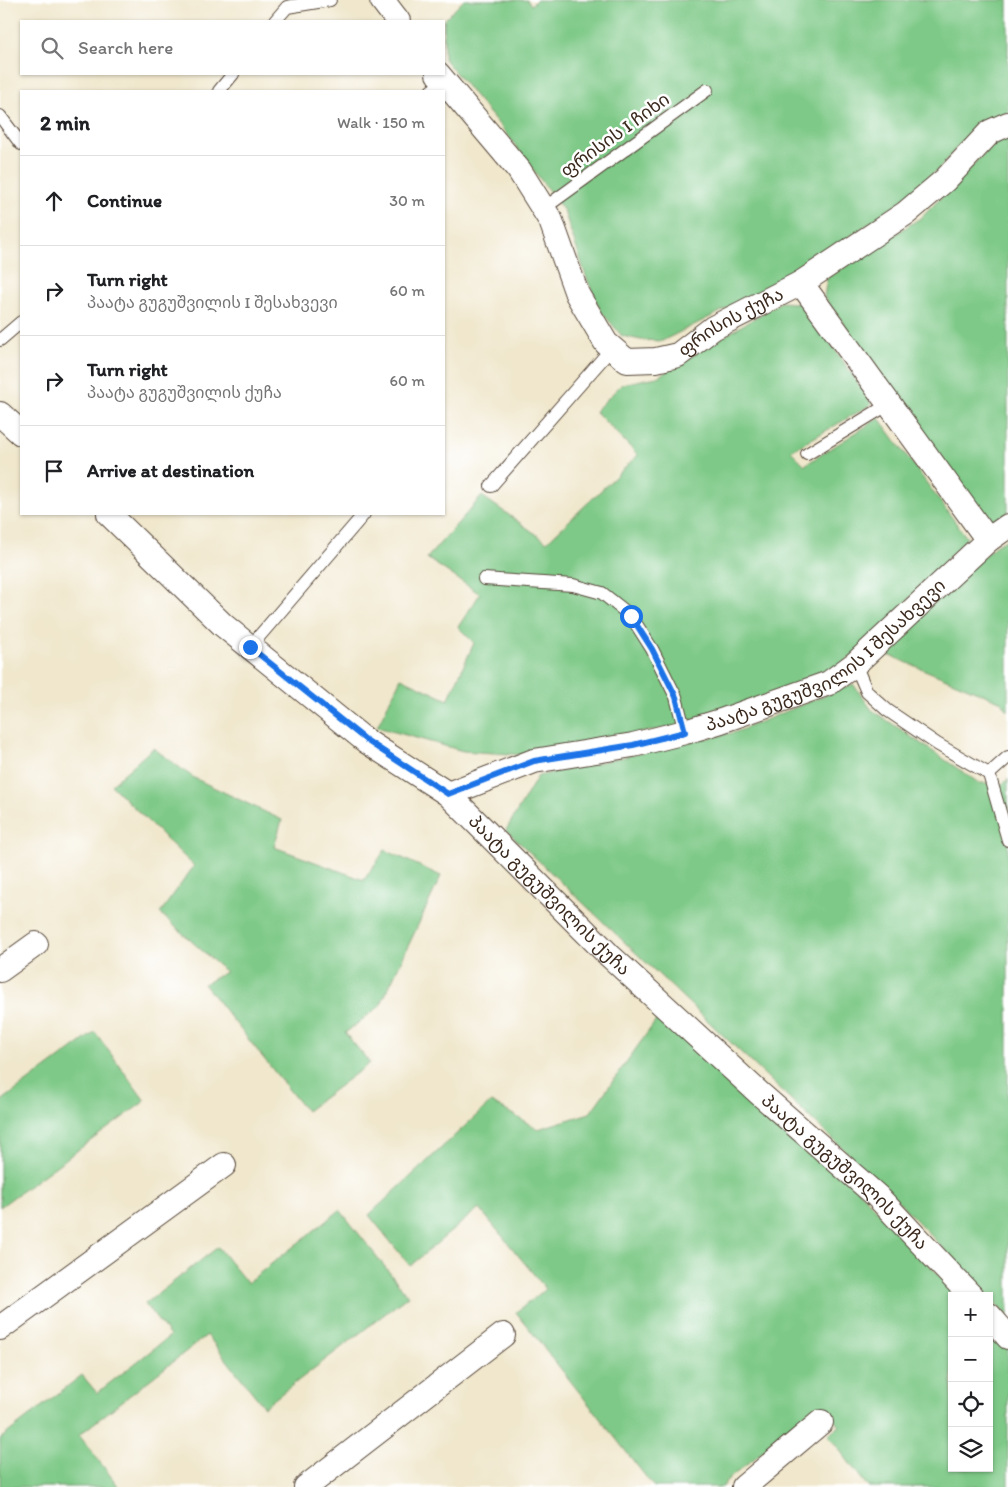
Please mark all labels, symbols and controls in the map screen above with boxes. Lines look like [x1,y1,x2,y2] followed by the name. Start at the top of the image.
[20,20,445,75] search box
[38,34,66,62] icon: search
[78,36,173,59] text: Search here
[556,88,674,182] street label: ფრისის I ჩიხი
[40,110,90,135] text: 2 min
[337,113,425,132] text: Walk · 150 m
[40,187,68,215] icon: ahead
[87,189,162,212] text: Continue
[389,191,425,210] text: 30 m
[87,268,168,291] text: Turn right
[40,277,68,305] icon: right
[390,281,425,300] text: 60 m
[674,283,787,362] street label: ფრისის ქუჩა
[87,293,338,312] text: პაატა გუგუშვილის I შესახვევი
[87,358,168,381] text: Turn right
[40,367,68,395] icon: right
[390,371,425,390] text: 60 m
[87,383,282,402] text: პაატა გუგუშვილის ქუჩა
[40,457,68,485] icon: arrive
[87,459,254,482] text: Arrive at destination
[703,574,950,736] street label: პაატა გუგუშვილის I შესახვევი
[620,605,643,628] route start
[239,636,262,659] route end
[464,810,635,980] street label: პაატა გუგუშვილის ქუჩა
[757,1089,933,1254] street label: პაატა გუგუშვილის ქუჩა
[948,1292,993,1472] map controls
[948,1292,993,1337] button: +
[948,1337,993,1382] button: −
[948,1382,993,1427] button: locate
[948,1427,993,1472] button: layers

